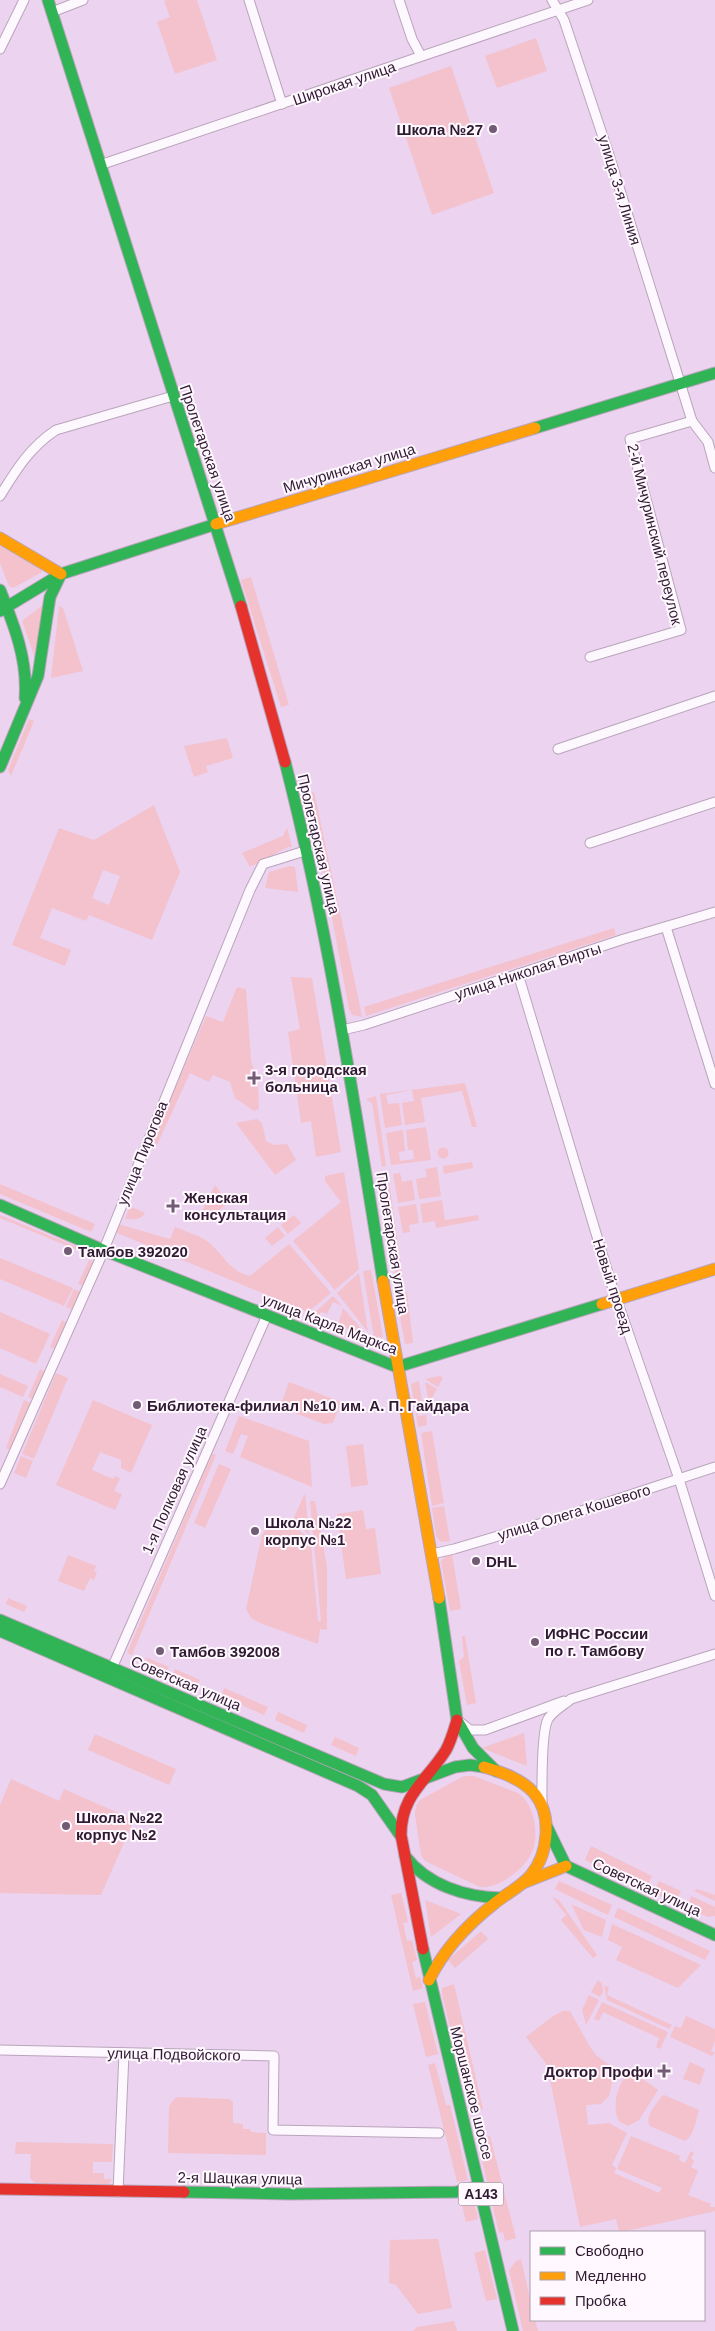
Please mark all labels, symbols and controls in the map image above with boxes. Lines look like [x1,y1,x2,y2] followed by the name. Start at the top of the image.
[290,57,398,109] street label: Широкая улица
[396,121,483,138] place label: Школа №27
[487,123,499,135] marker: Школа №27
[595,133,645,247] street label: улица 3-я Линия
[177,382,240,524] street label: Пролетарская улица
[281,440,418,496] street label: Мичуринская улица
[624,442,686,627] street label: 2-й Мичуринский переулок
[295,772,344,916] street label: Пролетарская улица
[453,939,603,1003] street label: улица Николая Вирты
[265,1061,367,1095] place label: 3-я городская больница
[247,1071,261,1085] marker: 3-я городская больница
[113,1098,171,1208] street label: улица Пирогова
[373,1171,413,1316] street label: Пролетарская улица
[183,1189,286,1223] place label: Женская консультация
[166,1199,180,1213] marker: Женская консультация
[590,1236,636,1336] street label: Новый проезд
[78,1243,188,1260] place label: Тамбов 392020
[62,1245,74,1257] marker: Тамбов 392020
[260,1290,401,1358] street label: улица Карла Маркса
[147,1397,470,1414] place label: Библиотека-филиал №10 им. А. П. Гайдара
[131,1399,143,1411] marker: Библиотека-филиал №10 им. А. П. Гайдара
[138,1423,210,1556] street label: 1-я Полковая улица
[496,1481,652,1543] street label: улица Олега Кошевого
[265,1514,352,1548] place label: Школа №22 корпус №1
[249,1525,261,1537] marker: Школа №22 корпус №1
[486,1553,517,1570] place label: DHL
[470,1555,482,1567] marker: DHL
[545,1625,648,1659] place label: ИФНС России по г. Тамбову
[529,1636,541,1648] marker: ИФНС России по г. Тамбову
[170,1643,280,1660] place label: Тамбов 392008
[154,1645,166,1657] marker: Тамбов 392008
[128,1652,244,1714] street label: Советская улица
[76,1809,163,1843] place label: Школа №22 корпус №2
[60,1820,72,1832] marker: Школа №22 корпус №2
[590,1854,705,1920] street label: Советская улица
[447,2025,497,2161] street label: Моршанское шоссе
[107,2044,241,2064] street label: улица Подвойского
[544,2063,653,2080] place label: Доктор Профи
[657,2064,671,2078] marker: Доктор Профи
[177,2168,303,2188] street label: 2-я Шацкая улица
[458,2182,504,2206] road number: А143
[530,2231,705,2321] legend
[575,2242,644,2259] text: Свободно
[575,2267,646,2284] text: Медленно
[575,2292,627,2309] text: Пробка

